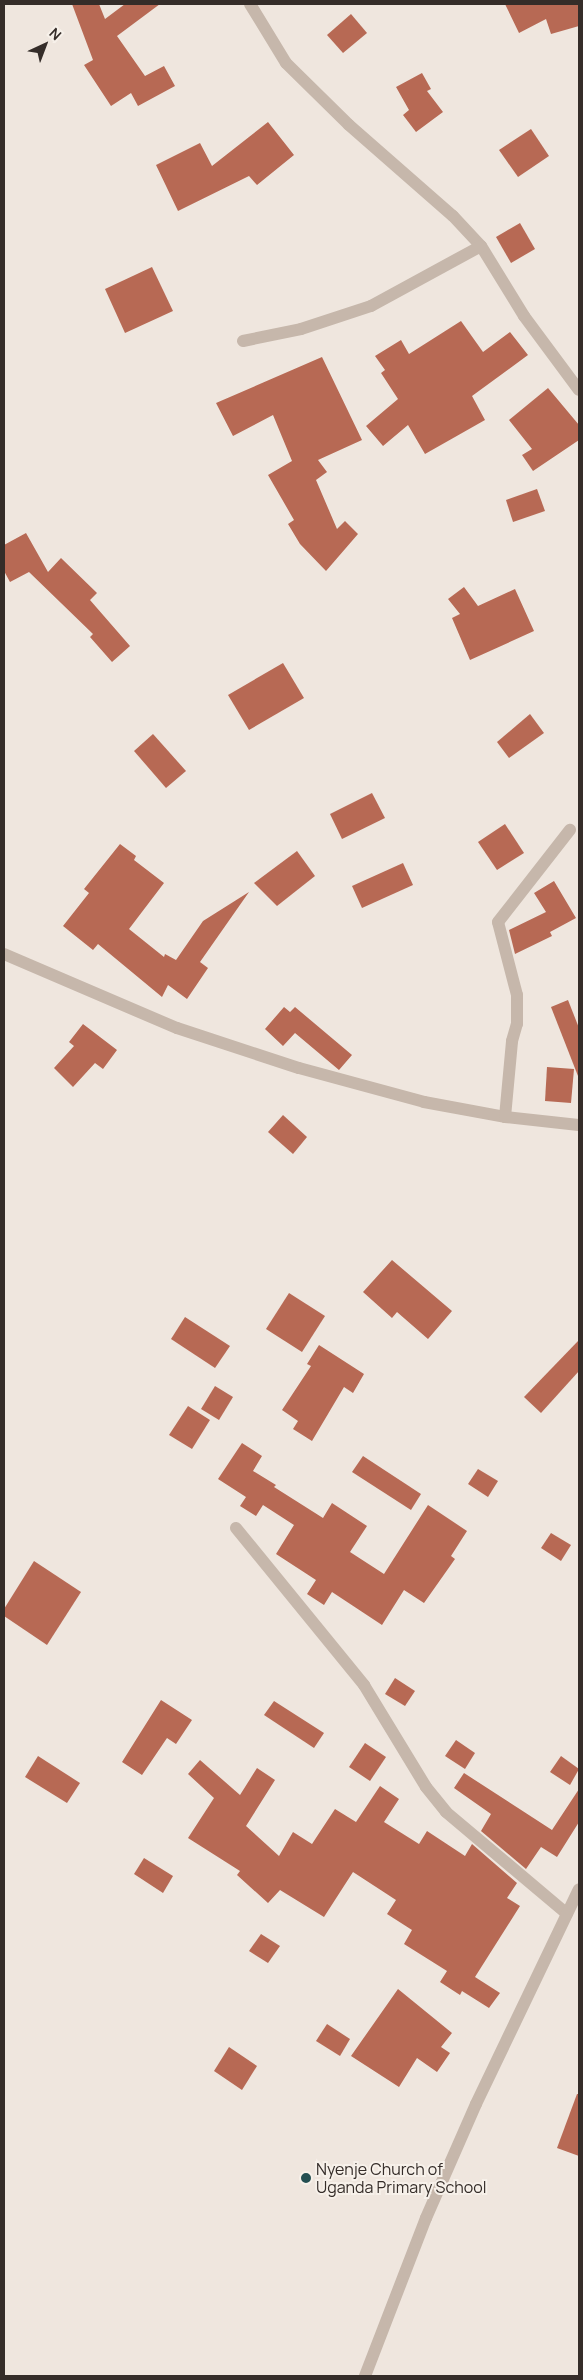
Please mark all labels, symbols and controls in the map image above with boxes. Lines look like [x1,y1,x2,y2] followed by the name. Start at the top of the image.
[20,20,70,70] north arrow
[45,23,66,44] text: N
[316,2159,486,2197] place label: Nyenje Church of Uganda Primary School
[300,2172,312,2184] marker: Nyenje Church of Uganda Primary School

